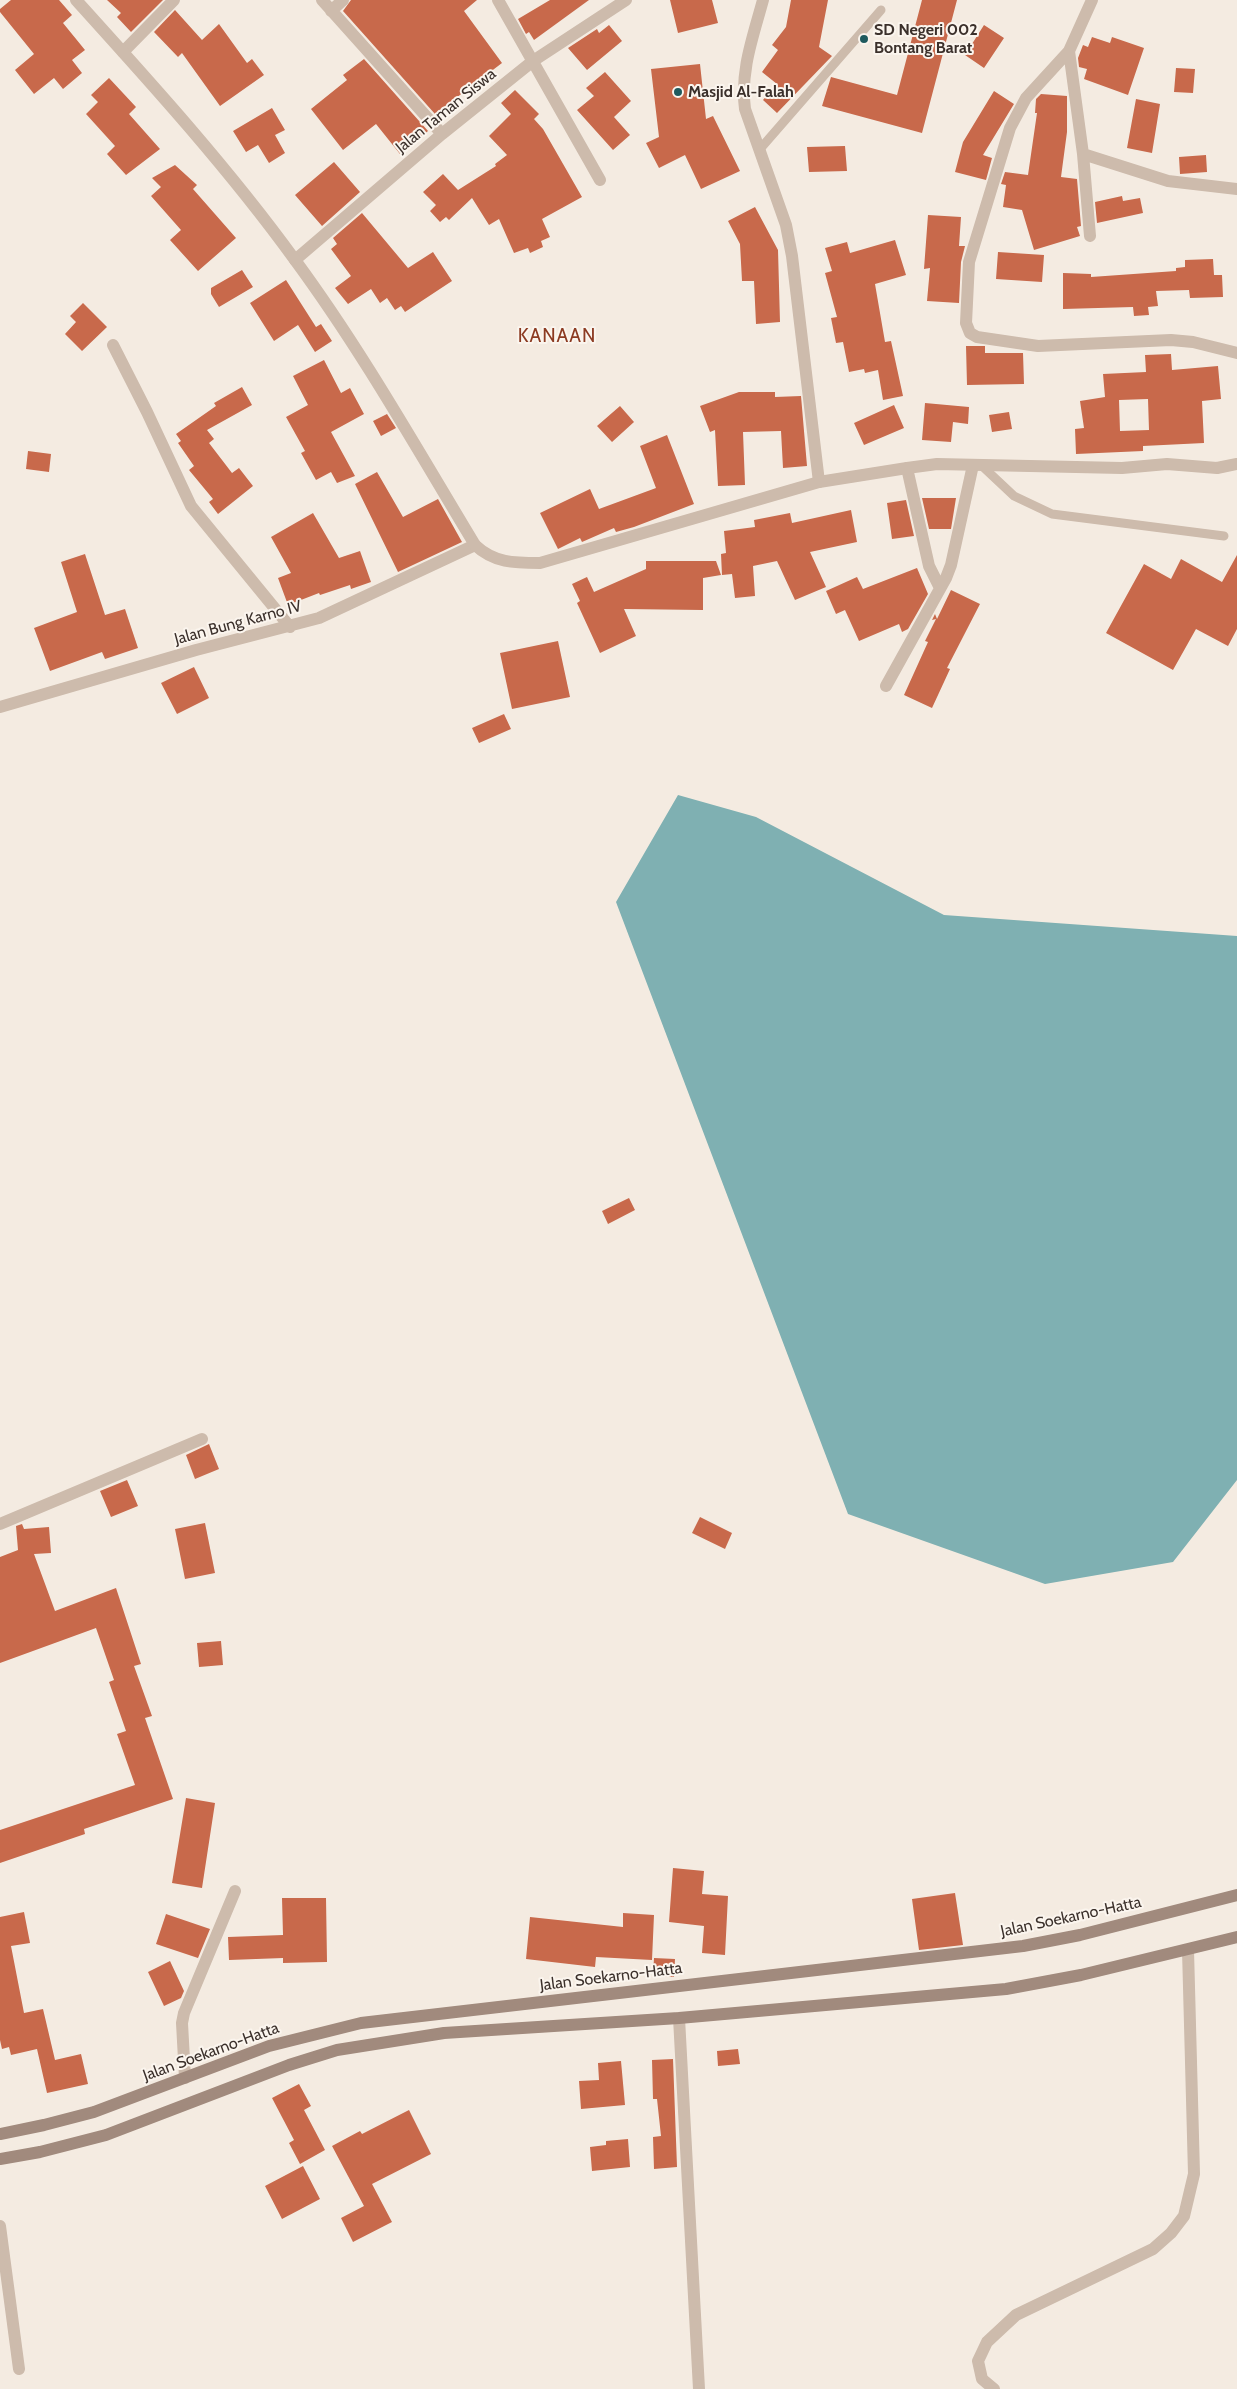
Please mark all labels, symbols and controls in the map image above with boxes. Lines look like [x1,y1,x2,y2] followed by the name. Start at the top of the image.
[874,20,978,58] place label: SD Negeri 002 Bontang Barat
[858,33,870,45] marker: SD Negeri 002 Bontang Barat
[392,65,500,157] street label: Jalan Taman Siswa
[688,82,794,102] place label: Masjid Al-Falah
[672,86,684,98] marker: Masjid Al-Falah
[517,325,597,347] district label: KANAAN
[172,597,304,649] street label: Jalan Bung Karno IV
[999,1893,1143,1941] street label: Jalan Soekarno-Hatta
[539,1959,683,1995] street label: Jalan Soekarno-Hatta
[140,2018,282,2086] street label: Jalan Soekarno-Hatta

